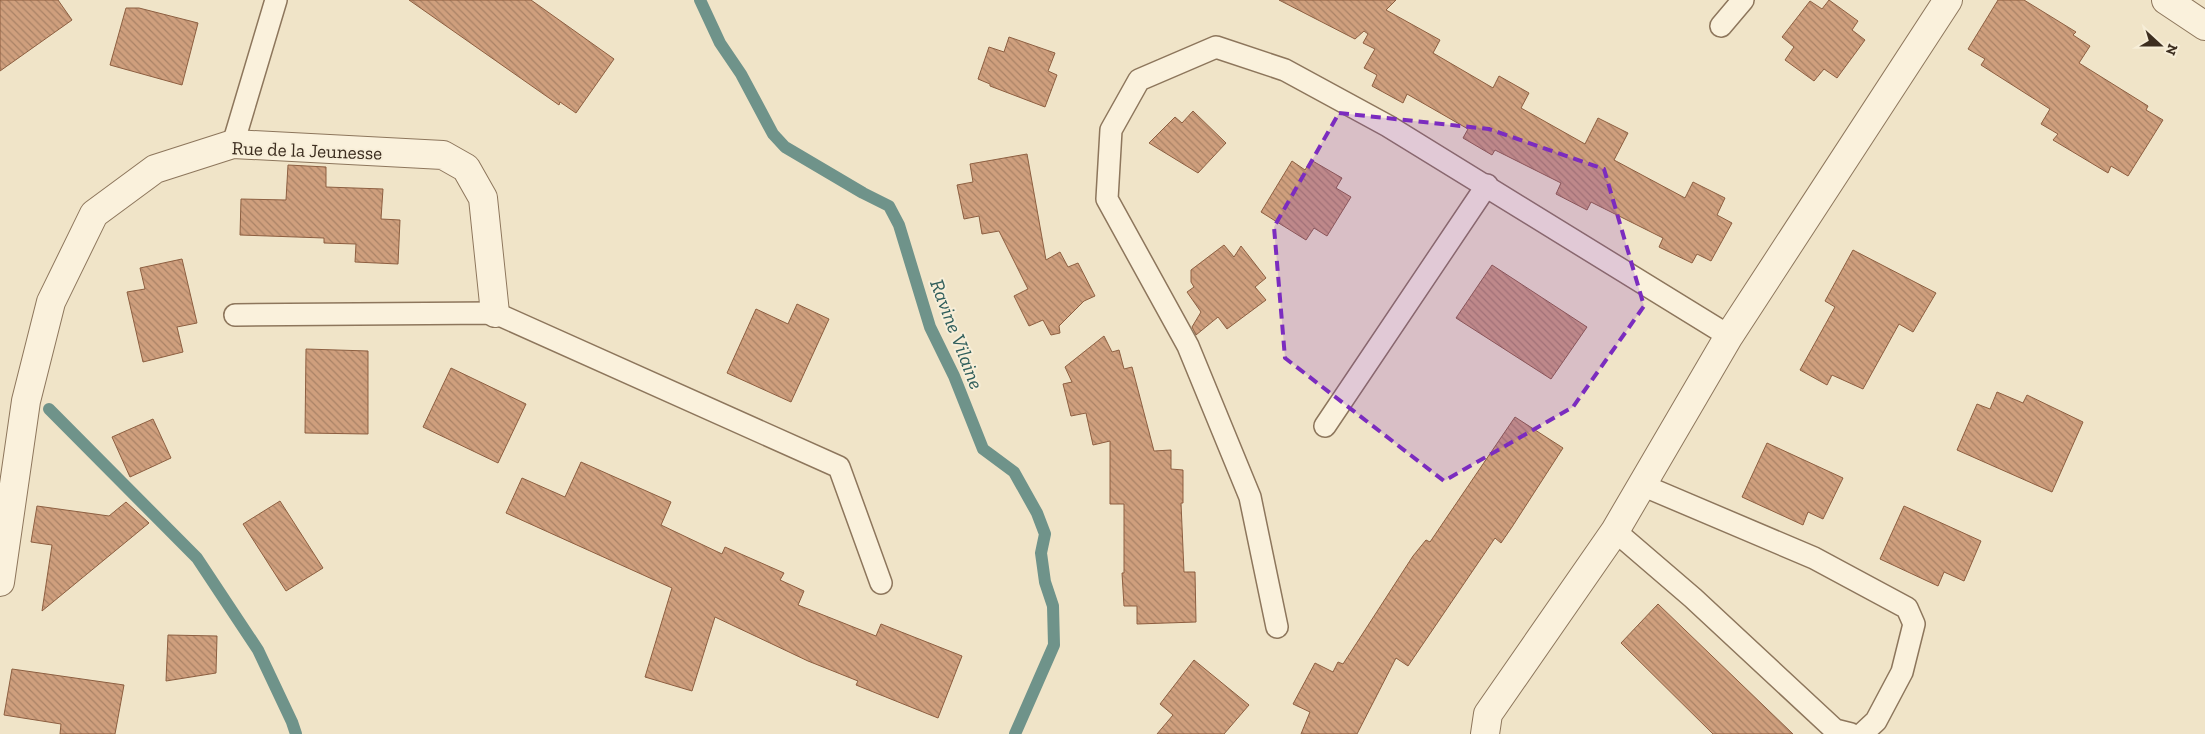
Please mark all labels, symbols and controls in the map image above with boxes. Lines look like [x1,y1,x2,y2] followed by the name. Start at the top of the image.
[2135,20,2185,70] north arrow
[2162,41,2182,58] text: N
[231,136,383,165] street label: Rue de la Jeunesse
[925,276,989,392] water label: Ravine Vilaine

